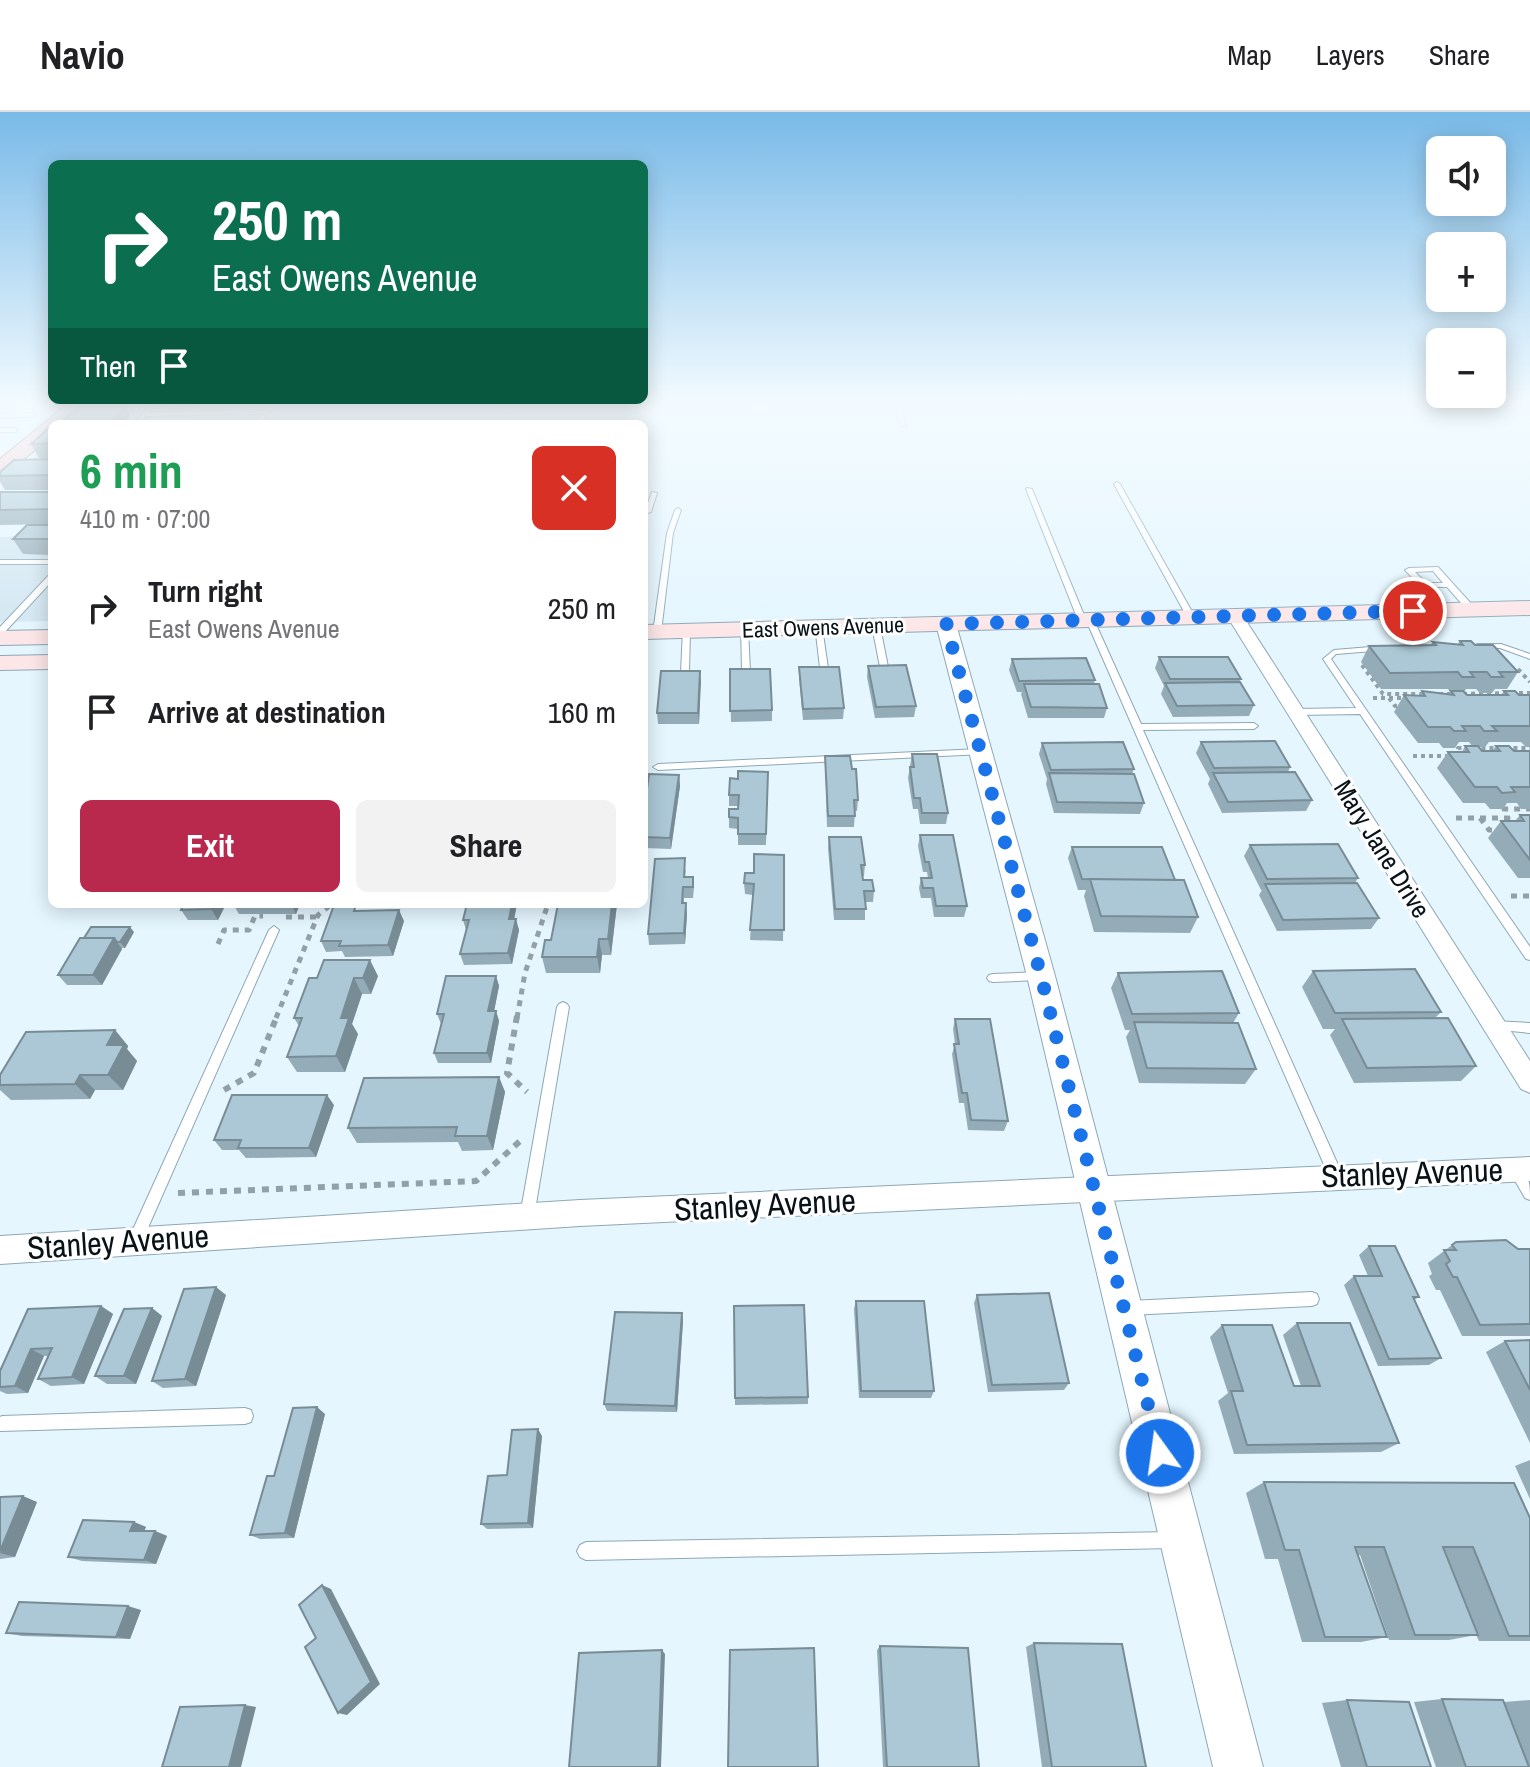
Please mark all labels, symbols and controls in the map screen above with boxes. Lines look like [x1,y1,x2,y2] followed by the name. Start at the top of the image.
[40,30,125,81] text: Navio
[1227,36,1272,74] text: Map
[1316,36,1385,74] text: Layers
[1429,36,1490,74] text: Share
[1426,136,1506,408] map controls
[1426,136,1506,216] button: sound
[212,182,342,257] text: 250 m
[80,192,184,296] icon: right
[1426,232,1506,312] button: +
[212,254,477,302] text: East Owens Avenue
[1426,328,1506,408] button: −
[152,344,196,388] icon: arrive
[80,346,136,386] text: Then
[80,438,183,503] text: 6 min
[532,446,616,530] button: close
[80,501,210,536] text: 410 m · 07:00
[148,571,262,611] text: Turn right
[1379,577,1447,645] pin
[80,586,124,630] icon: right
[548,588,616,628] text: 250 m
[1391,589,1435,633] icon: arrive
[741,609,905,645] street label: East Owens Avenue
[148,611,340,646] text: East Owens Avenue
[80,690,124,734] icon: arrive
[148,692,386,732] text: Arrive at destination
[548,692,616,732] text: 160 m
[1326,773,1439,924] street label: Mary Jane Drive
[80,800,340,892] button: Exit
[356,800,616,892] button: Share
[1320,1148,1504,1197] street label: Stanley Avenue
[673,1178,857,1231] street label: Stanley Avenue
[26,1214,210,1269] street label: Stanley Avenue
[1118,1411,1202,1495] position arrow

